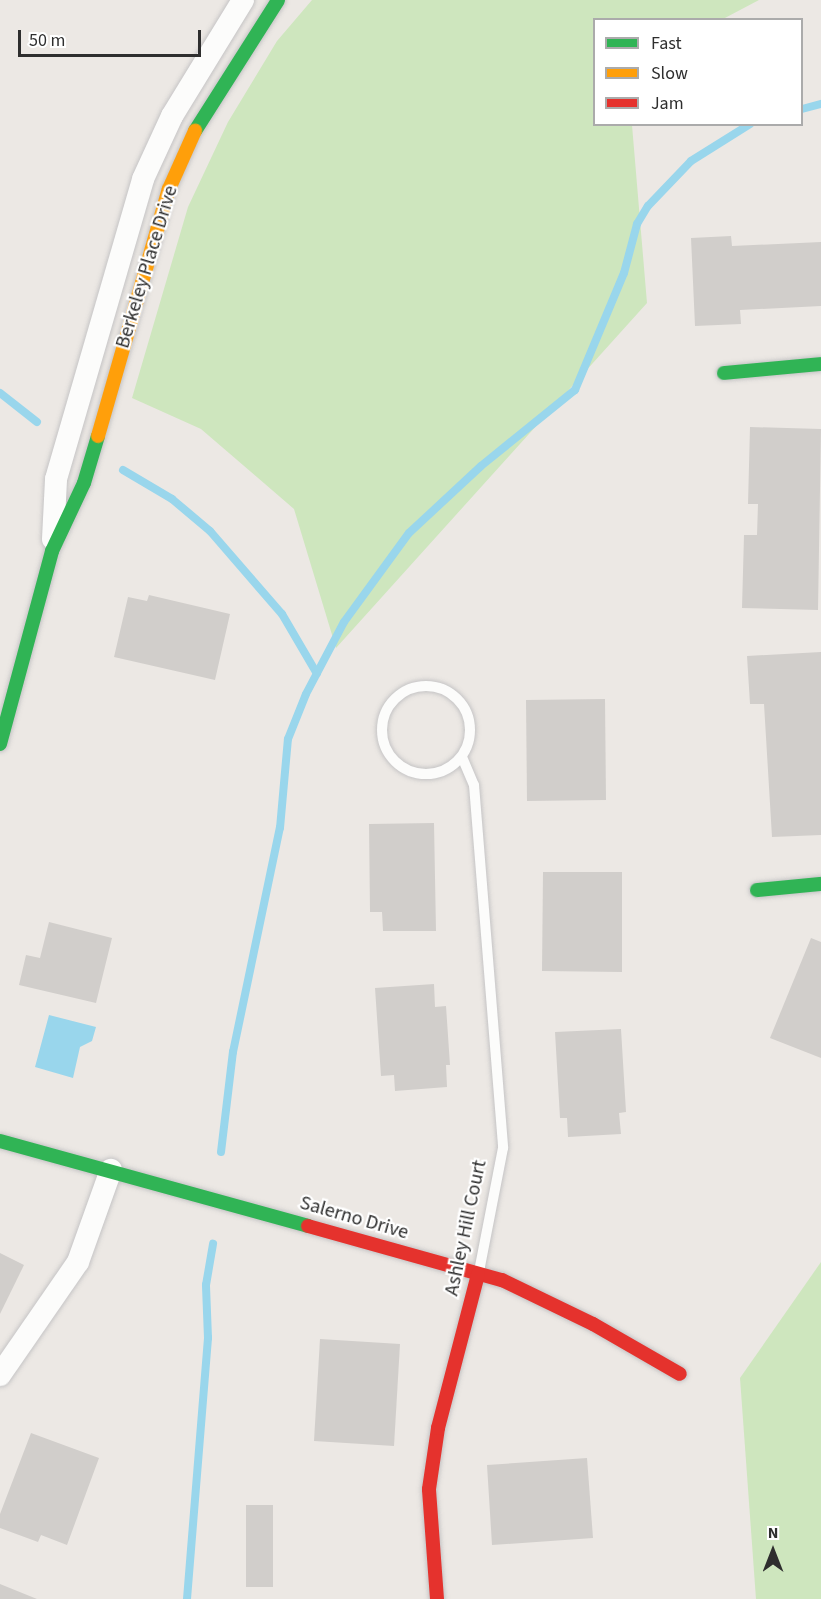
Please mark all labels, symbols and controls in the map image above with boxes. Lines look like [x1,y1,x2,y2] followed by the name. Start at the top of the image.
[21,18,204,56] scale bar
[593,18,803,126] legend
[29,28,65,53] text: 50 m
[651,31,682,56] text: Fast
[651,61,688,86] text: Slow
[651,91,684,116] text: Jam
[111,183,183,351] street label: Berkeley Place Drive
[440,1158,492,1298] street label: Ashley Hill Court
[297,1191,411,1245] street label: Salerno Drive
[743,1521,803,1581] north arrow
[768,1522,778,1544] text: N

